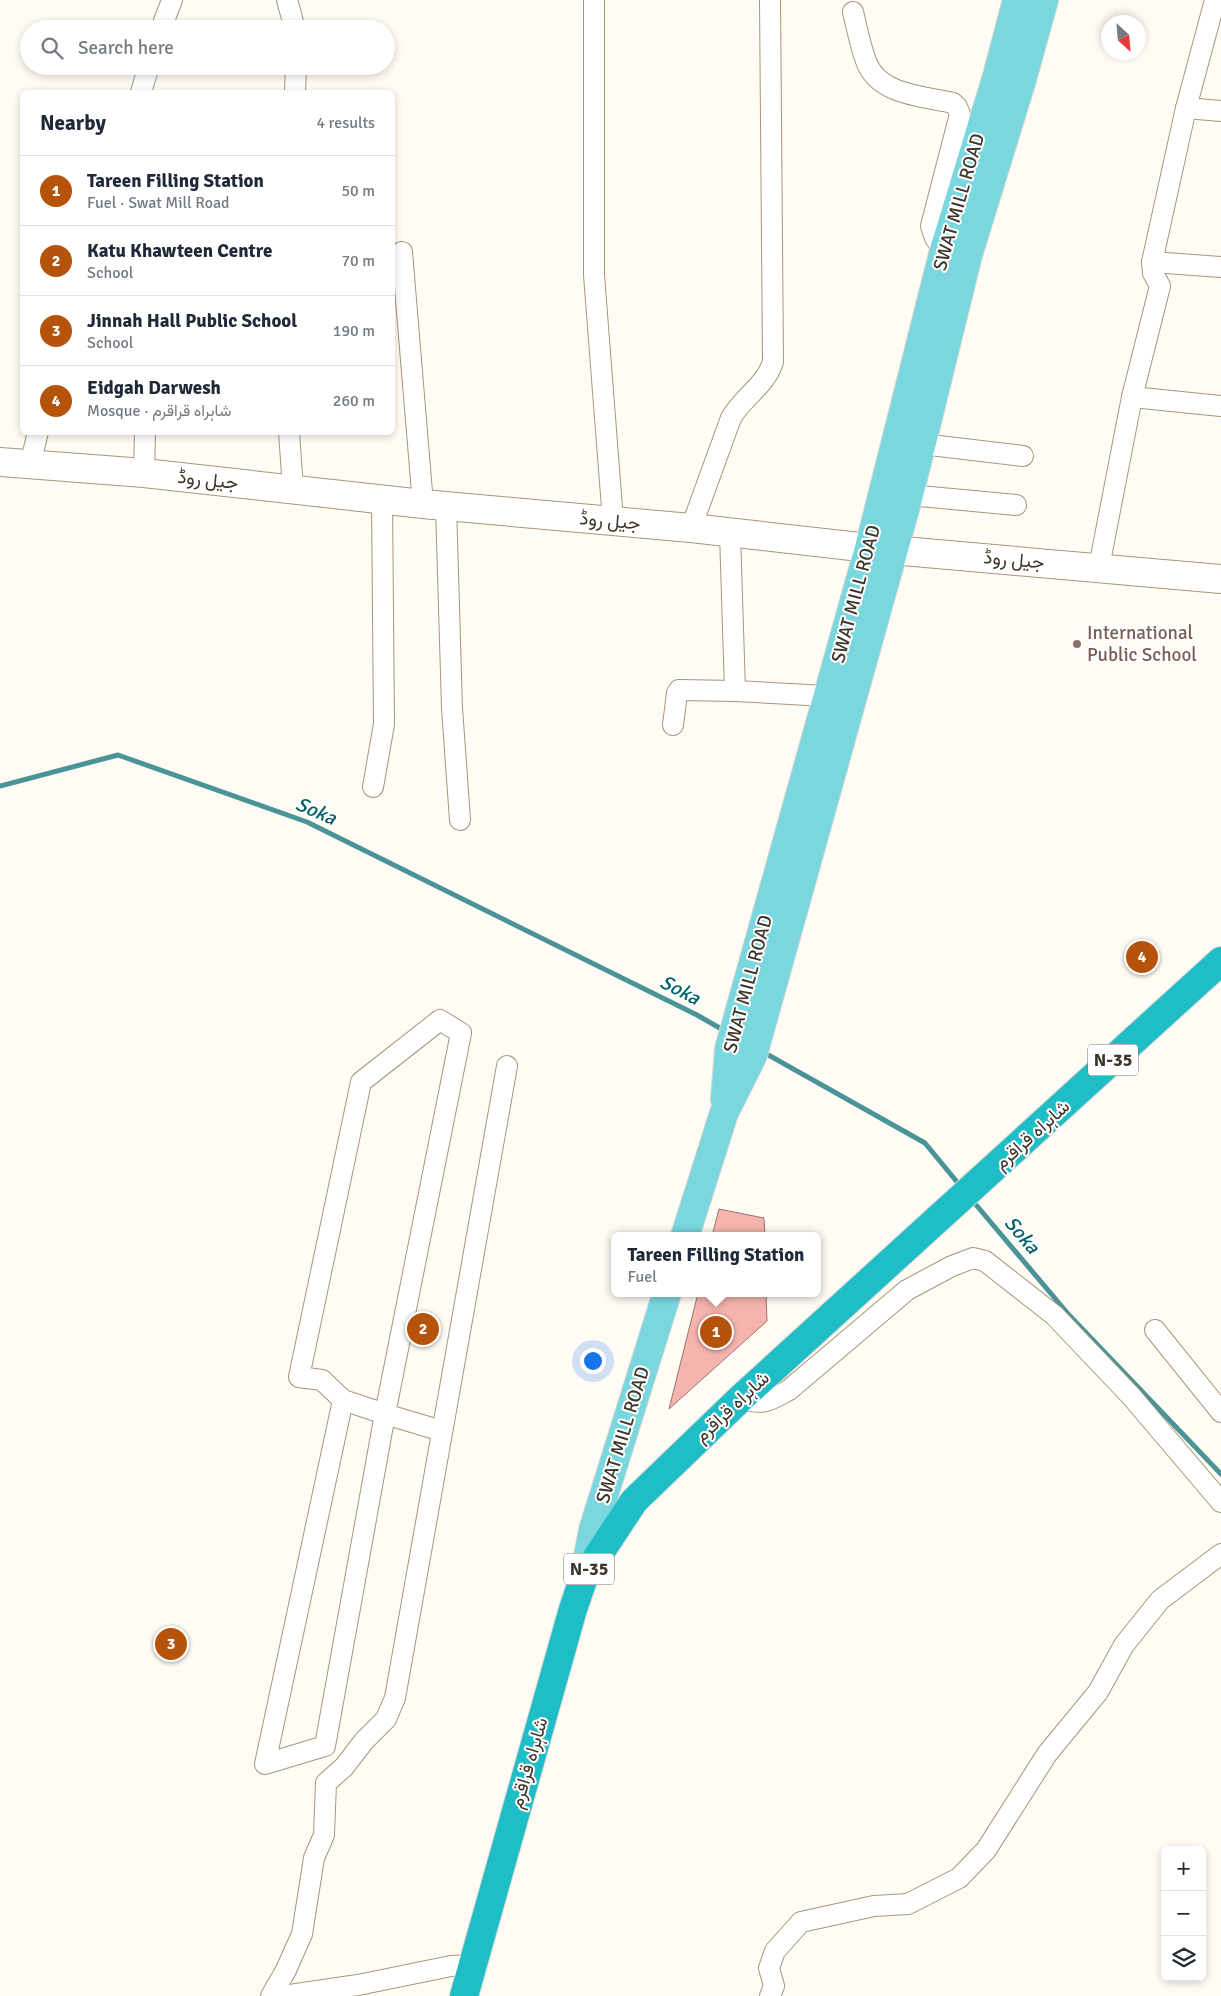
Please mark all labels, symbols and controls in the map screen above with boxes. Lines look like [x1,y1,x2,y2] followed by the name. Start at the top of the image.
[1101,15,1146,60] north arrow
[20,20,395,75] search box
[38,34,66,62] icon: search
[78,36,174,60] text: Search here
[40,110,106,136] text: Nearby
[316,113,375,133] text: 4 results
[928,131,990,273] street label: SWAT MILL ROAD
[87,169,264,193] text: Tareen Filling Station
[52,181,60,201] text: 1
[341,181,375,201] text: 50 m
[87,193,230,213] text: Fuel · Swat Mill Road
[87,239,272,263] text: Katu Khawteen Centre
[52,251,60,271] text: 2
[341,251,375,271] text: 70 m
[87,263,133,283] text: School
[87,309,297,333] text: Jinnah Hall Public School
[52,321,60,341] text: 3
[333,321,375,341] text: 190 m
[87,333,133,353] text: School
[87,376,221,400] text: Eidgah Darwesh
[52,391,60,411] text: 4
[333,391,375,411] text: 260 m
[87,401,231,421] text: Mosque · شاہراہ قراقرم
[176,465,240,495] street label: جیل روڈ
[579,506,641,536] street label: جیل روڈ
[826,522,886,666] street label: SWAT MILL ROAD
[983,545,1045,575] street label: جیل روڈ
[1087,621,1197,667] place label: International Public School
[1071,638,1083,650] marker: International Public School
[292,791,341,831] water label: Soka
[718,912,778,1056] street label: SWAT MILL ROAD
[1126,938,1158,976] pin: 4
[656,969,705,1011] water label: Soka
[1088,1044,1138,1076] road number: N-35
[989,1095,1075,1175] street label: شاہراہ قراقرم
[999,1211,1046,1260] water label: Soka
[611,1232,821,1297] popup
[628,1243,804,1267] text: Tareen Filling Station
[628,1267,657,1287] text: Fuel
[407,1310,439,1348] pin: 2
[700,1313,732,1351] pin: 1
[580,1348,606,1374] your location
[591,1364,655,1506] street label: SWAT MILL ROAD
[690,1366,774,1448] street label: شاہراہ قراقرم
[564,1554,614,1585] road number: N-35
[155,1625,187,1663] pin: 3
[505,1715,553,1811] street label: شاہراہ قراقرم
[1161,1846,1206,1981] map controls
[1161,1846,1206,1891] button: +
[1161,1891,1206,1936] button: −
[1161,1936,1206,1981] button: layers

